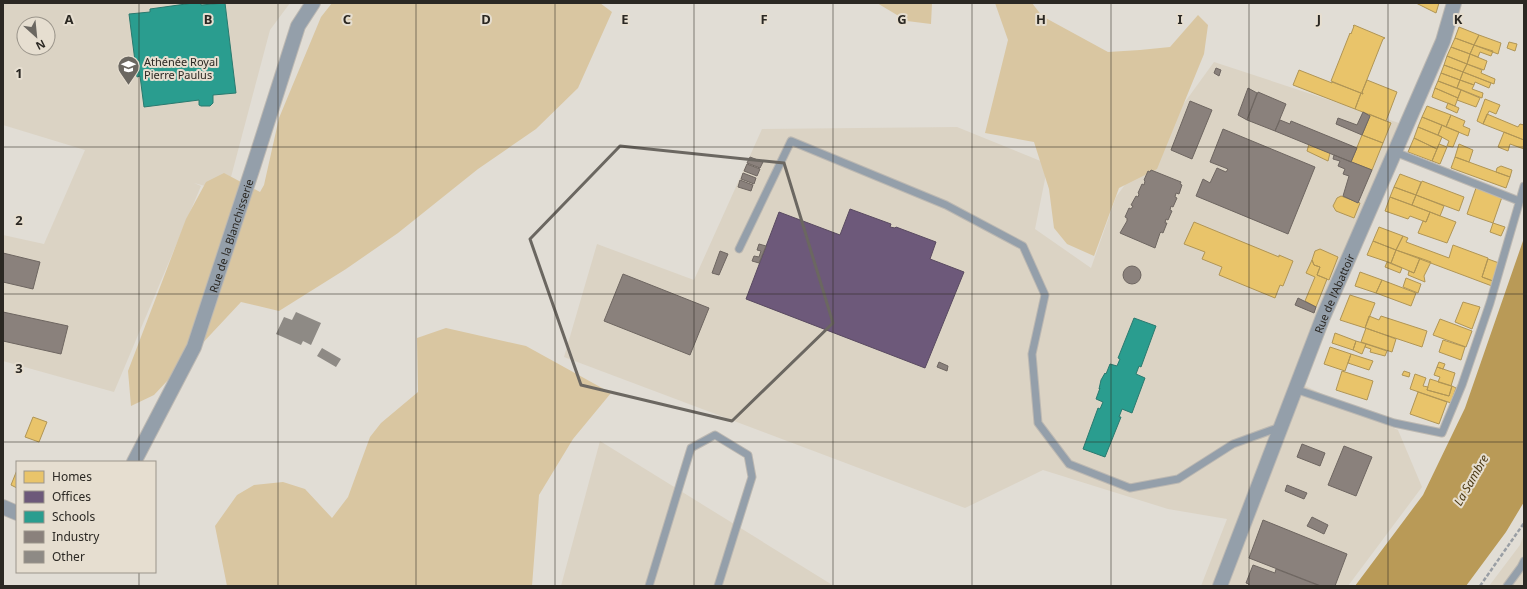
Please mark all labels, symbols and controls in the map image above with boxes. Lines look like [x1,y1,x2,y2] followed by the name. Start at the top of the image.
[65,10,74,28] text: A
[204,10,212,28] text: B
[343,10,351,28] text: C
[481,10,491,28] text: D
[621,10,629,28] text: E
[760,10,768,28] text: F
[897,10,907,28] text: G
[1036,10,1046,28] text: H
[1177,10,1183,28] text: I
[1316,10,1321,28] text: J
[1454,10,1463,28] text: K
[16,16,56,56] north arrow
[33,37,48,54] text: N
[116,54,142,87] school or university icon: Athénée Royal Pierre Paulus
[144,54,218,82] place label: Athénée Royal Pierre Paulus
[15,64,23,82] text: 1
[205,177,256,294] street label: Rue de la Blanchisserie
[15,211,23,229] text: 2
[1310,251,1357,335] street label: Rue de l'Abattoir
[15,359,23,377] text: 3
[1450,451,1492,509] water label: La Sambre
[16,461,156,573] legend
[52,468,92,485] text: Homes
[52,488,91,505] text: Offices
[52,508,95,525] text: Schools
[52,528,100,545] text: Industry
[52,548,85,565] text: Other

